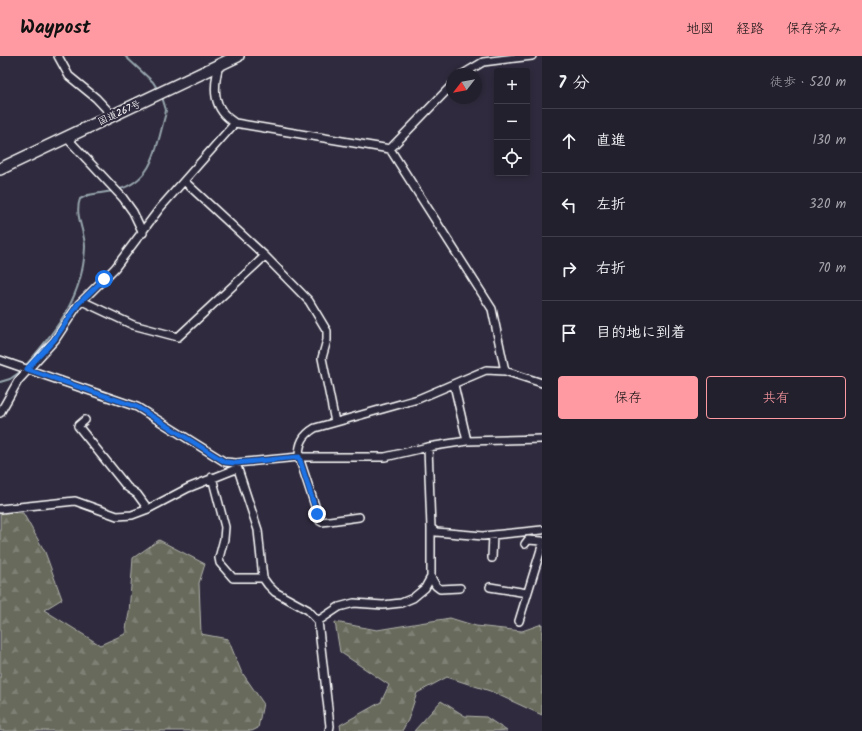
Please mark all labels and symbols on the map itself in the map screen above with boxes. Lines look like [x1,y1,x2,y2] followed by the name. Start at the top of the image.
[446,68,482,104] north arrow
[95,96,144,130] street label: 国道267号
[95,270,113,288] route start
[308,505,326,523] route end

